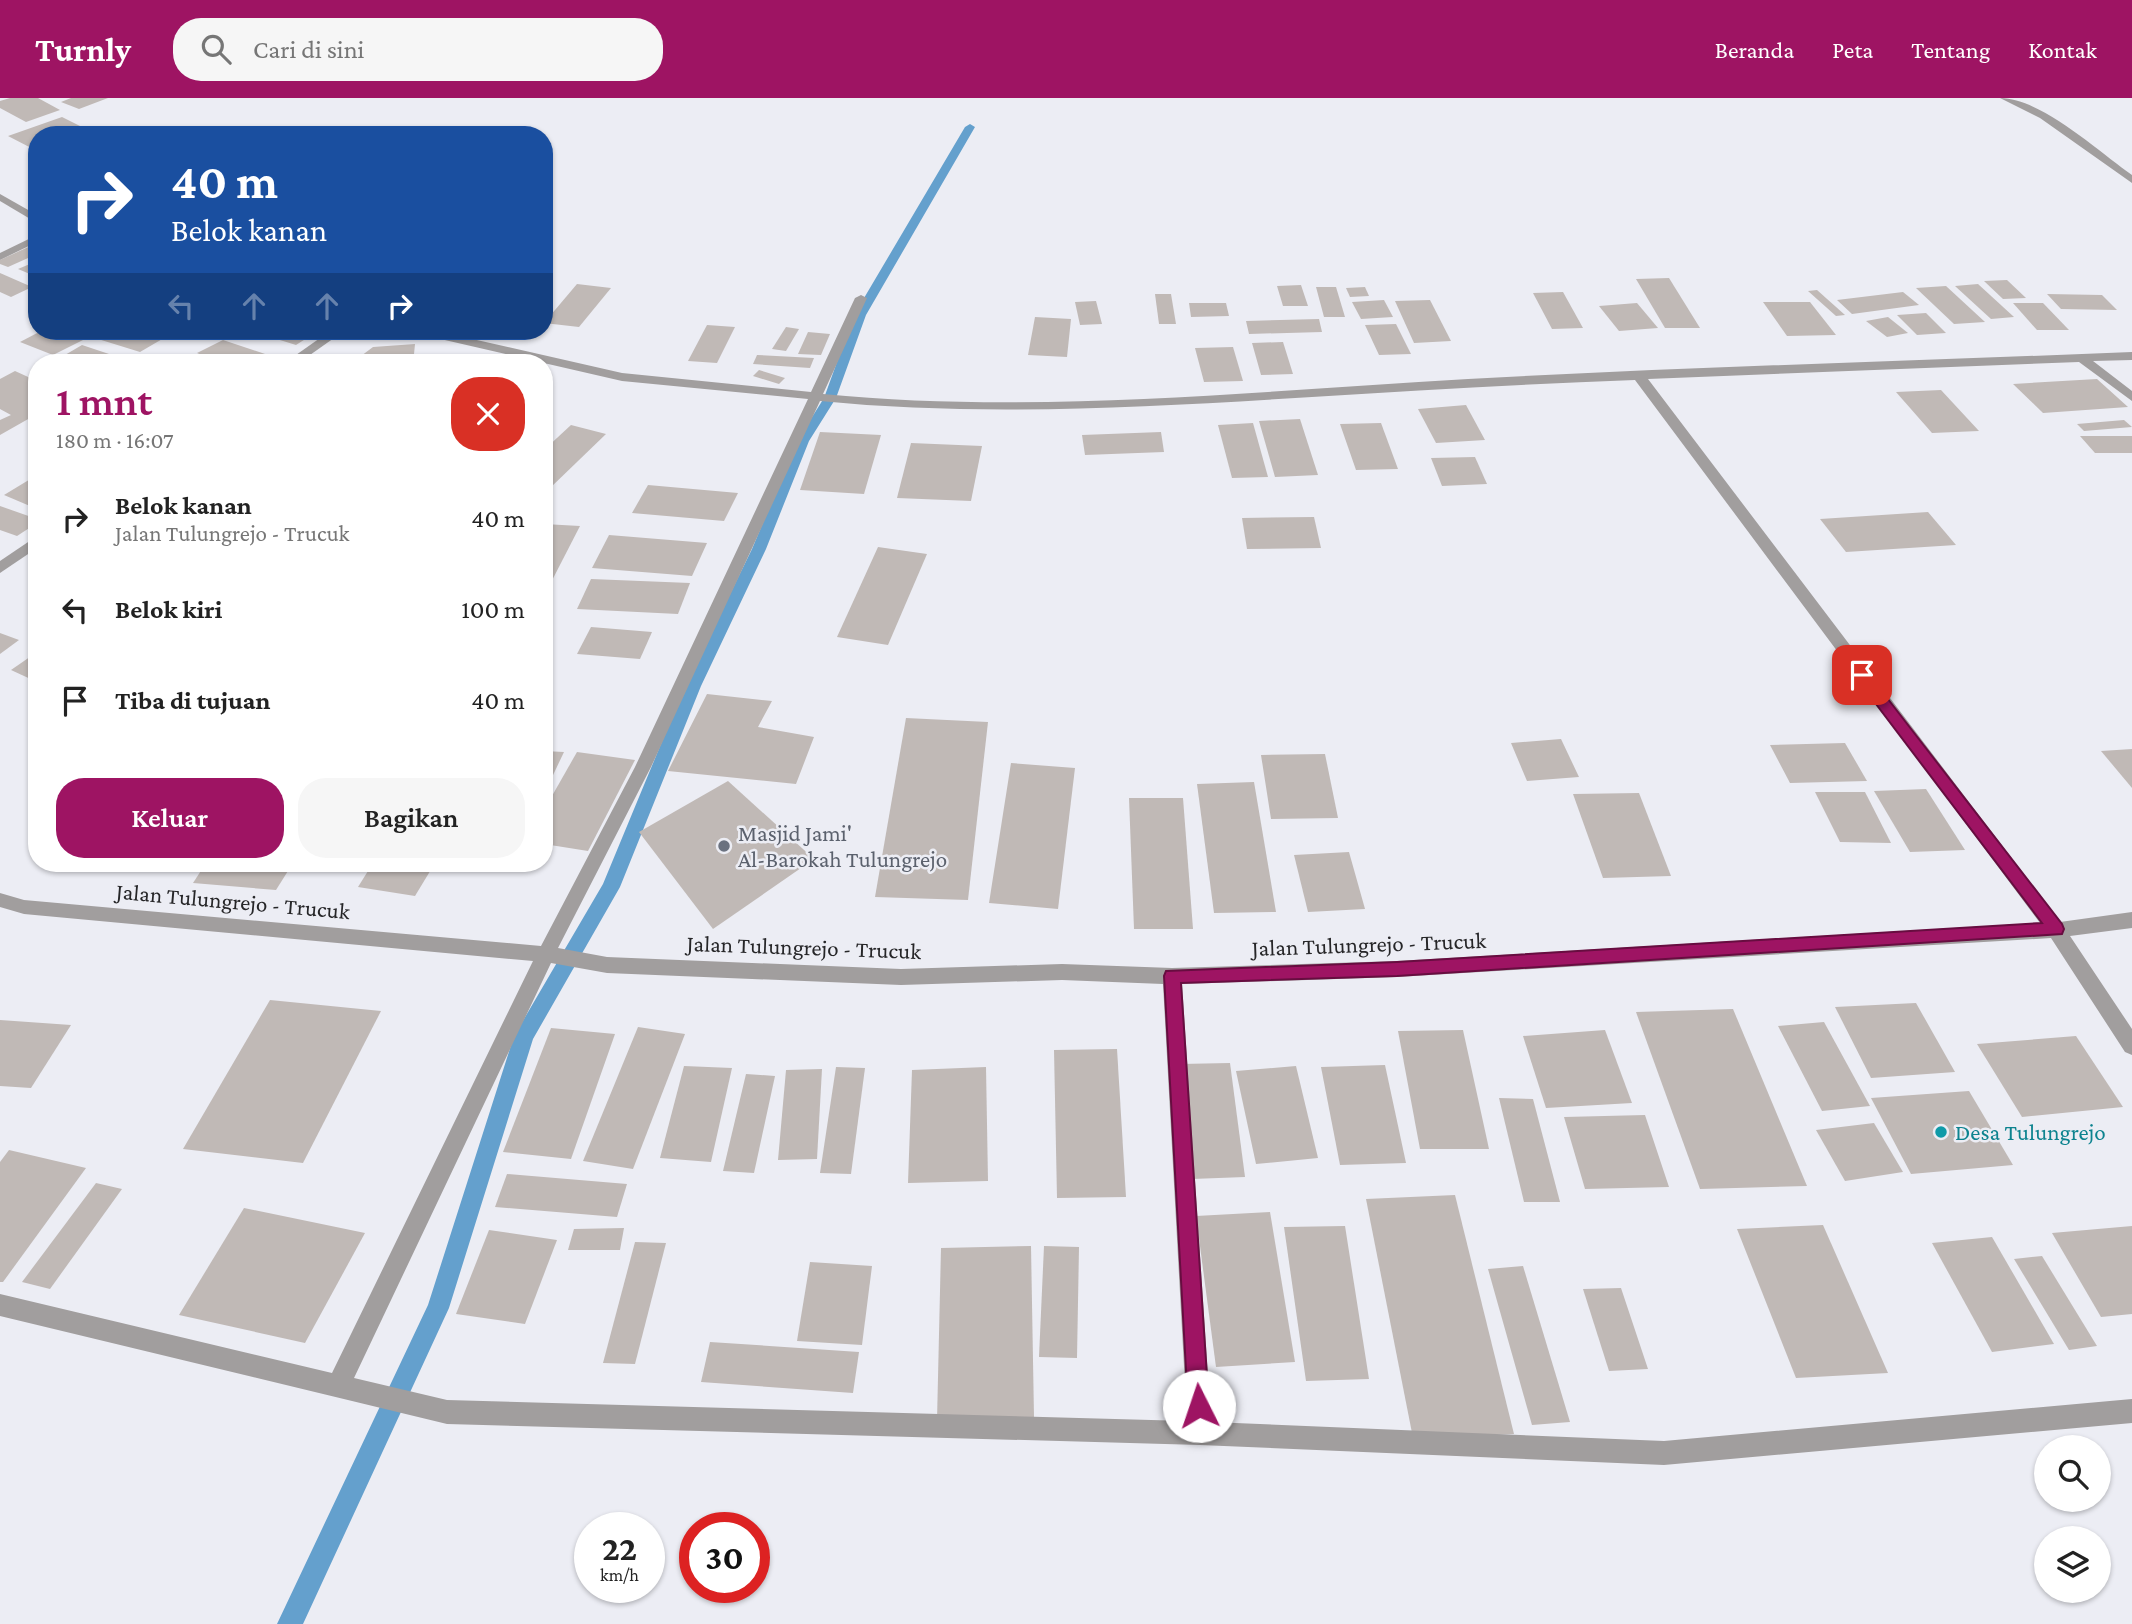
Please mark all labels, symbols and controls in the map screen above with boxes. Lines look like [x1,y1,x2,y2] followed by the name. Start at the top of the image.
[173,18,663,81] search box
[197,30,235,68] icon: search
[35,31,131,68] text: Turnly
[253,35,364,64] text: Cari di sini
[1715,36,1794,63] text: Beranda
[1832,36,1873,63] text: Peta
[1911,36,1990,63] text: Tentang
[2028,36,2097,63] text: Kontak
[56,154,147,245] icon: right
[171,154,278,209] text: 40 m
[171,212,327,248] text: Belok kanan
[162,287,200,325] icon: left
[235,287,273,325] icon: ahead
[308,287,346,325] icon: ahead
[381,287,419,325] icon: right
[56,377,152,424] text: 1 mnt
[451,377,525,451] button: close
[56,427,174,453] text: 180 m · 16:07
[115,491,252,520] text: Belok kanan
[56,500,94,538] icon: right
[471,504,525,533] text: 40 m
[115,520,350,546] text: Jalan Tulungrejo - Trucuk
[56,591,94,629] icon: left
[115,595,222,624] text: Belok kiri
[461,595,525,624] text: 100 m
[1832,645,1892,705] pin
[1843,656,1881,694] icon: arrive
[56,682,94,720] icon: arrive
[115,686,270,715] text: Tiba di tujuan
[471,686,525,715] text: 40 m
[56,778,284,858] button: Keluar
[298,778,525,858] button: Bagikan
[738,820,947,872] place label: Masjid Jami' Al-Barokah Tulungrejo
[716,838,732,854] marker: Masjid Jami' Al-Barokah Tulungrejo
[113,878,351,924] street label: Jalan Tulungrejo - Trucuk
[1249,927,1487,961] street label: Jalan Tulungrejo - Trucuk
[684,930,922,964] street label: Jalan Tulungrejo - Trucuk
[1955,1119,2106,1145] place label: Desa Tulungrejo
[1933,1124,1949,1140] marker: Desa Tulungrejo
[1162,1369,1236,1443] position arrow
[2034,1435,2111,1603] map controls
[2034,1435,2111,1512] button: search
[679,1512,770,1603] speed limit sign: 30
[2034,1526,2111,1603] button: layers
[602,1529,637,1568] text: 22
[600,1565,639,1585] text: km/h

